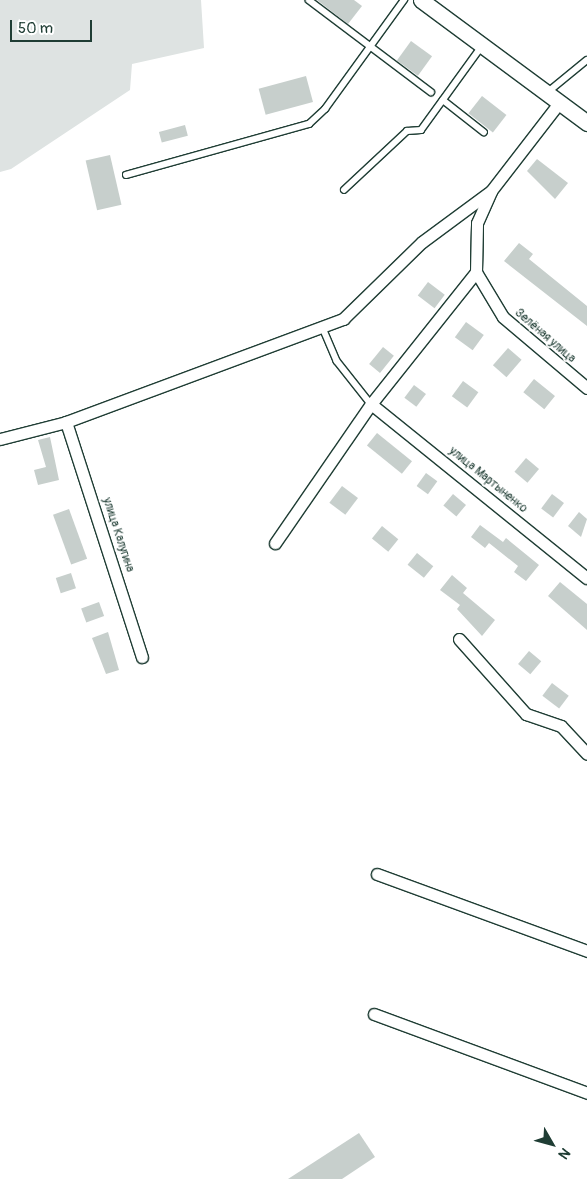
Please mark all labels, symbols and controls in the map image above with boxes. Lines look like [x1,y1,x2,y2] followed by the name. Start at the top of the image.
[12,10,95,42] scale bar
[18,19,53,38] text: 50 m
[512,306,578,366] street label: Зелёная улица
[446,444,530,516] street label: улица Мартыненко
[99,496,137,574] street label: улица Калугина
[527,1119,577,1169] north arrow
[555,1145,574,1163] text: N

